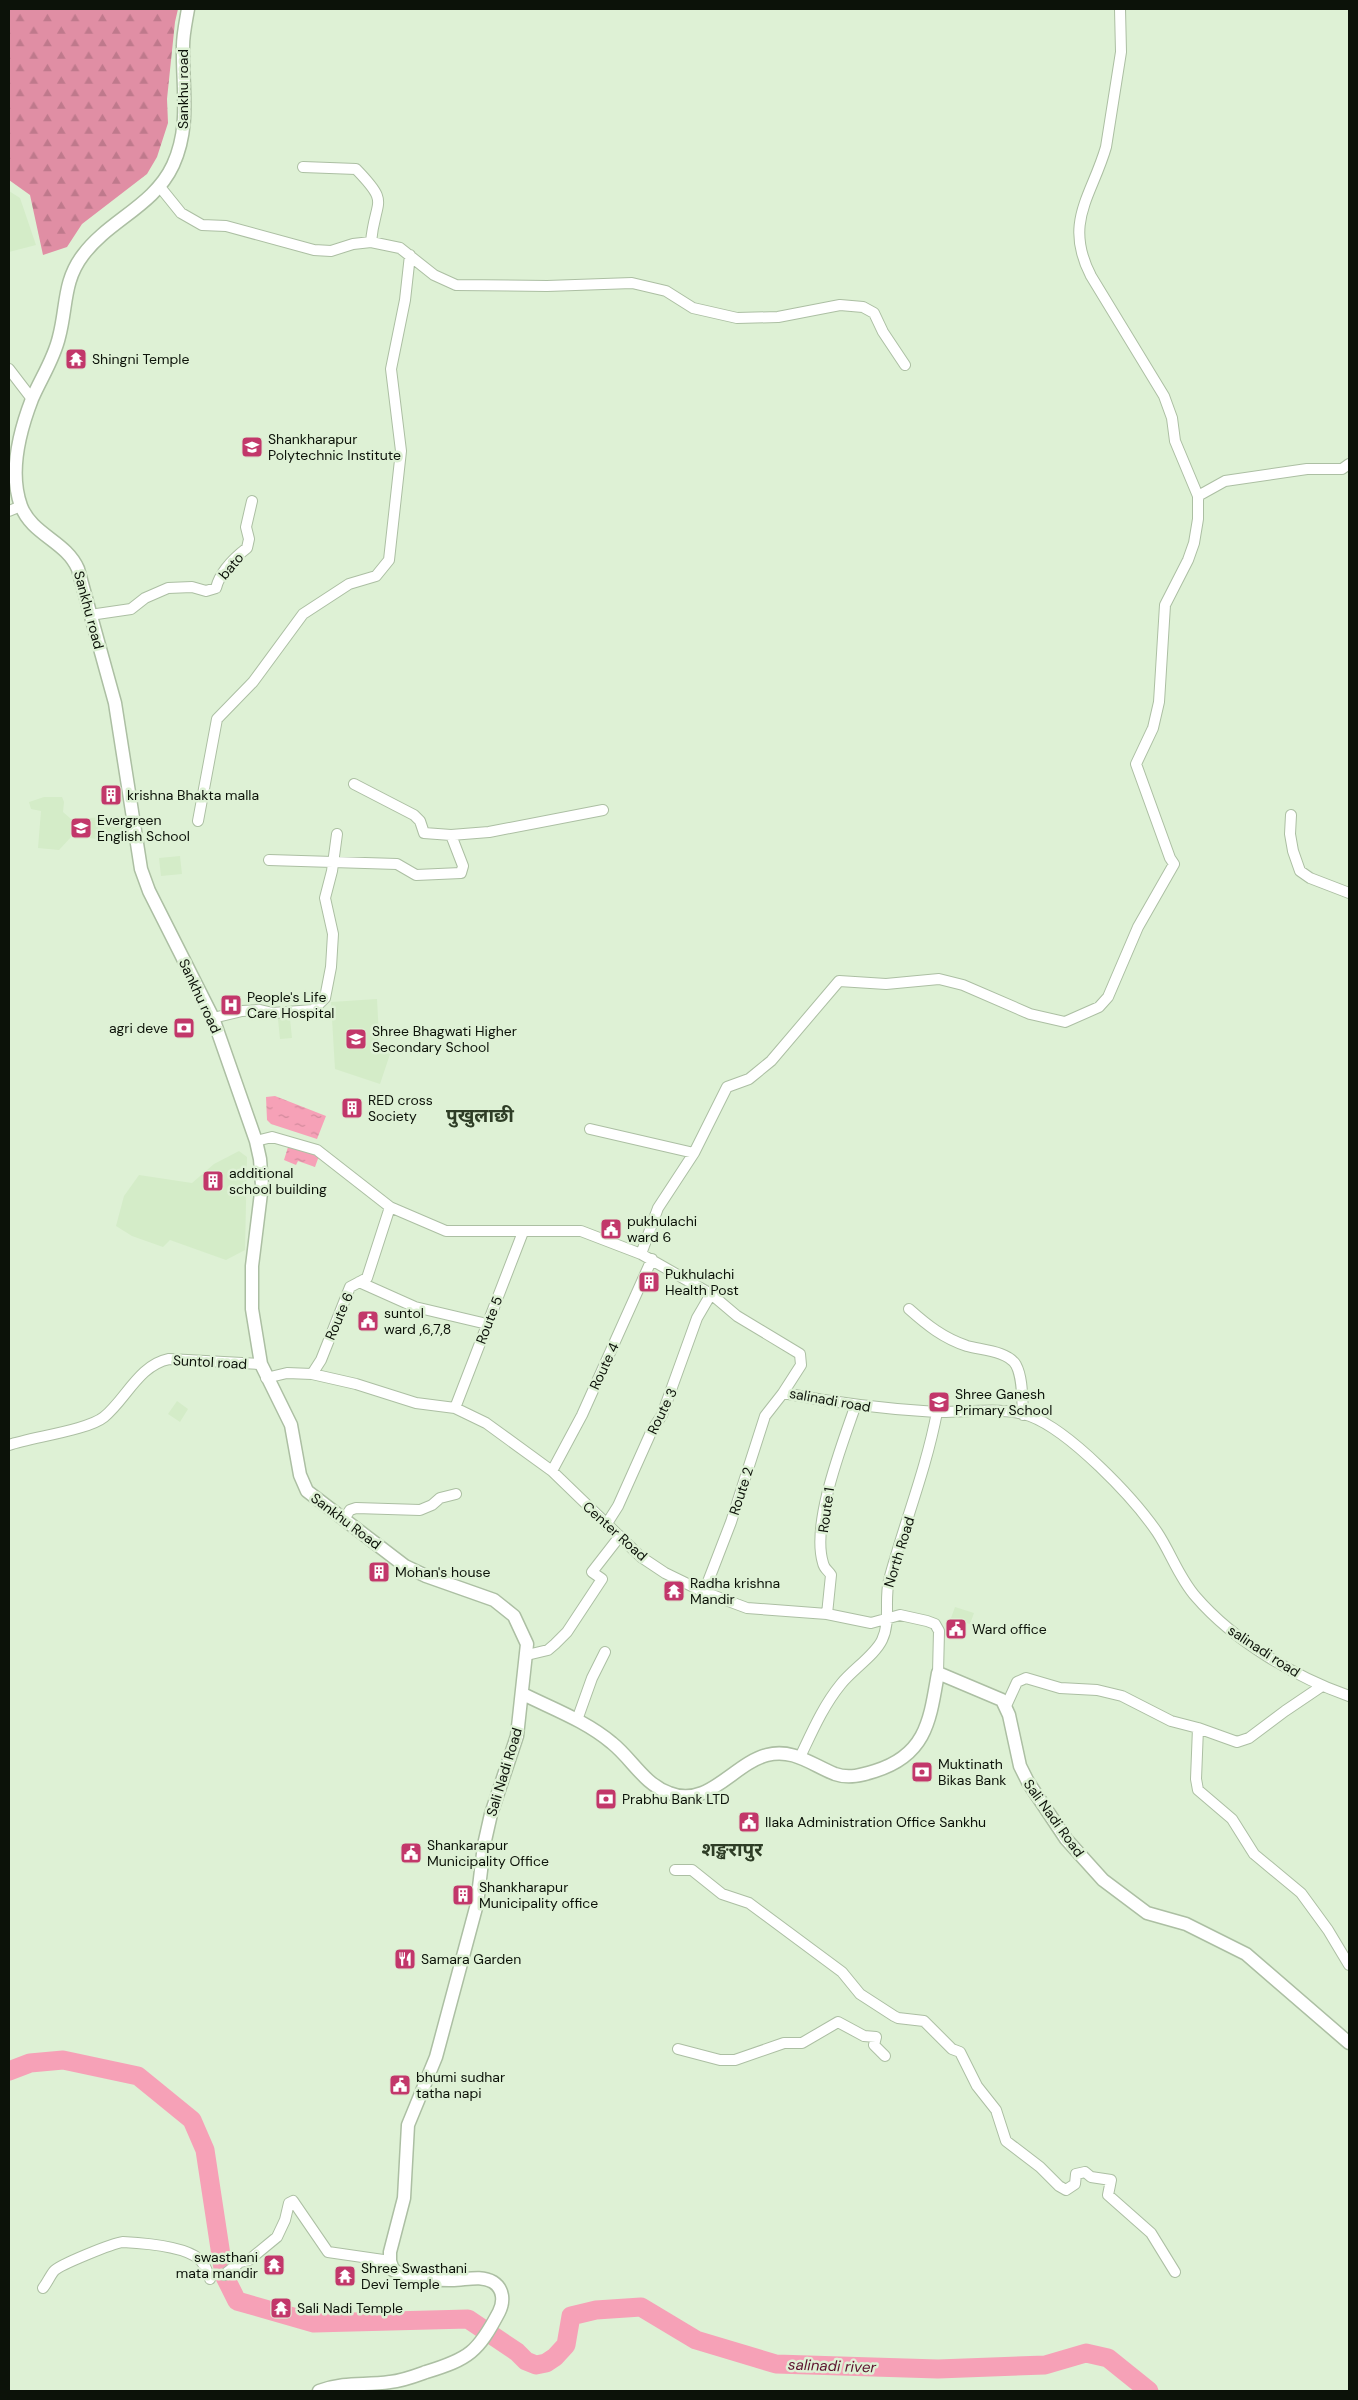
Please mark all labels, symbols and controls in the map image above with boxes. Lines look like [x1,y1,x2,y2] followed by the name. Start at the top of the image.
[174,49,192,129] street label: Sankhu road
[64,347,88,371] temple icon: Shingni Temple
[92,350,189,368] place label: Shingni Temple
[268,430,401,464] place label: Shankharapur Polytechnic Institute
[240,435,264,459] school or university icon: Shankharapur Polytechnic Institute
[215,549,247,583] street label: bato
[70,569,108,651] street label: Sankhu road
[99,783,123,807] building icon: krishna Bhakta malla
[127,786,259,804] place label: krishna Bhakta malla
[97,811,190,845] place label: Evergreen English School
[69,816,93,840] school or university icon: Evergreen English School
[175,956,225,1036] street label: Sankhu road
[247,988,334,1022] place label: People's Life Care Hospital
[219,993,243,1017] hospital icon: People's Life Care Hospital
[172,1016,196,1040] bank icon: agri deve
[109,1019,168,1037] place label: agri deve
[372,1022,517,1056] place label: Shree Bhagwati Higher Secondary School
[344,1027,368,1051] school or university icon: Shree Bhagwati Higher Secondary School
[368,1091,433,1125] place label: RED cross Society
[340,1096,364,1120] building icon: RED cross Society
[446,1103,514,1128] district label: पुखुलाछी
[229,1164,327,1198] place label: additional school building
[201,1169,225,1193] building icon: additional school building
[627,1212,697,1246] place label: pukhulachi ward 6
[599,1217,623,1241] public building icon: pukhulachi ward 6
[665,1265,739,1299] place label: Pukhulachi Health Post
[637,1270,661,1294] building icon: Pukhulachi Health Post
[321,1289,357,1343] street label: Route 6
[472,1294,506,1346] street label: Route 5
[384,1304,451,1338] place label: suntol ward ,6,7,8
[356,1309,380,1333] public building icon: suntol ward ,6,7,8
[585,1339,623,1392] street label: Route 4
[172,1351,248,1373] street label: Suntol road
[788,1384,872,1416] street label: salinadi road
[643,1385,681,1437] street label: Route 3
[955,1385,1052,1419] place label: Shree Ganesh Primary School
[927,1390,951,1414] school or university icon: Shree Ganesh Primary School
[725,1465,757,1517] street label: Route 2
[814,1486,838,1534] street label: Route 1
[307,1489,385,1553] street label: Sankhu Road
[579,1497,651,1565] street label: Center Road
[880,1514,918,1590] street label: North Road
[367,1560,391,1584] building icon: Mohan's house
[395,1563,490,1581] place label: Mohan's house
[690,1574,780,1608] place label: Radha krishna Mandir
[662,1579,686,1603] temple icon: Radha krishna Mandir
[944,1617,968,1641] public building icon: Ward office
[972,1620,1047,1638] place label: Ward office
[1225,1621,1303,1681] street label: salinadi road
[482,1726,526,1818] street label: Sali Nadi Road
[938,1755,1006,1789] place label: Muktinath Bikas Bank
[910,1760,934,1784] bank icon: Muktinath Bikas Bank
[1020,1776,1088,1860] street label: Sali Nadi Road
[594,1787,618,1811] bank icon: Prabhu Bank LTD
[622,1790,730,1808] place label: Prabhu Bank LTD
[737,1810,761,1834] public building icon: Ilaka Administration Office Sankhu
[765,1813,986,1831] place label: Ilaka Administration Office Sankhu
[427,1836,549,1870] place label: Shankarapur Municipality Office
[701,1837,763,1862] district label: शङ्खरापुर
[399,1841,423,1865] public building icon: Shankarapur Municipality Office
[479,1878,598,1912] place label: Shankharapur Municipality office
[451,1883,475,1907] building icon: Shankharapur Municipality office
[393,1947,417,1971] restaurant icon: Samara Garden
[421,1950,521,1968] place label: Samara Garden
[416,2068,505,2102] place label: bhumi sudhar tatha napi
[388,2073,412,2097] public building icon: bhumi sudhar tatha napi
[176,2248,258,2282] place label: swasthani mata mandir
[262,2253,286,2277] temple icon: swasthani mata mandir
[361,2259,467,2293] place label: Shree Swasthani Devi Temple
[333,2264,357,2288] temple icon: Shree Swasthani Devi Temple
[269,2296,293,2320] temple icon: Sali Nadi Temple
[297,2299,403,2317] place label: Sali Nadi Temple
[788,2354,877,2378] water label: salinadi river

